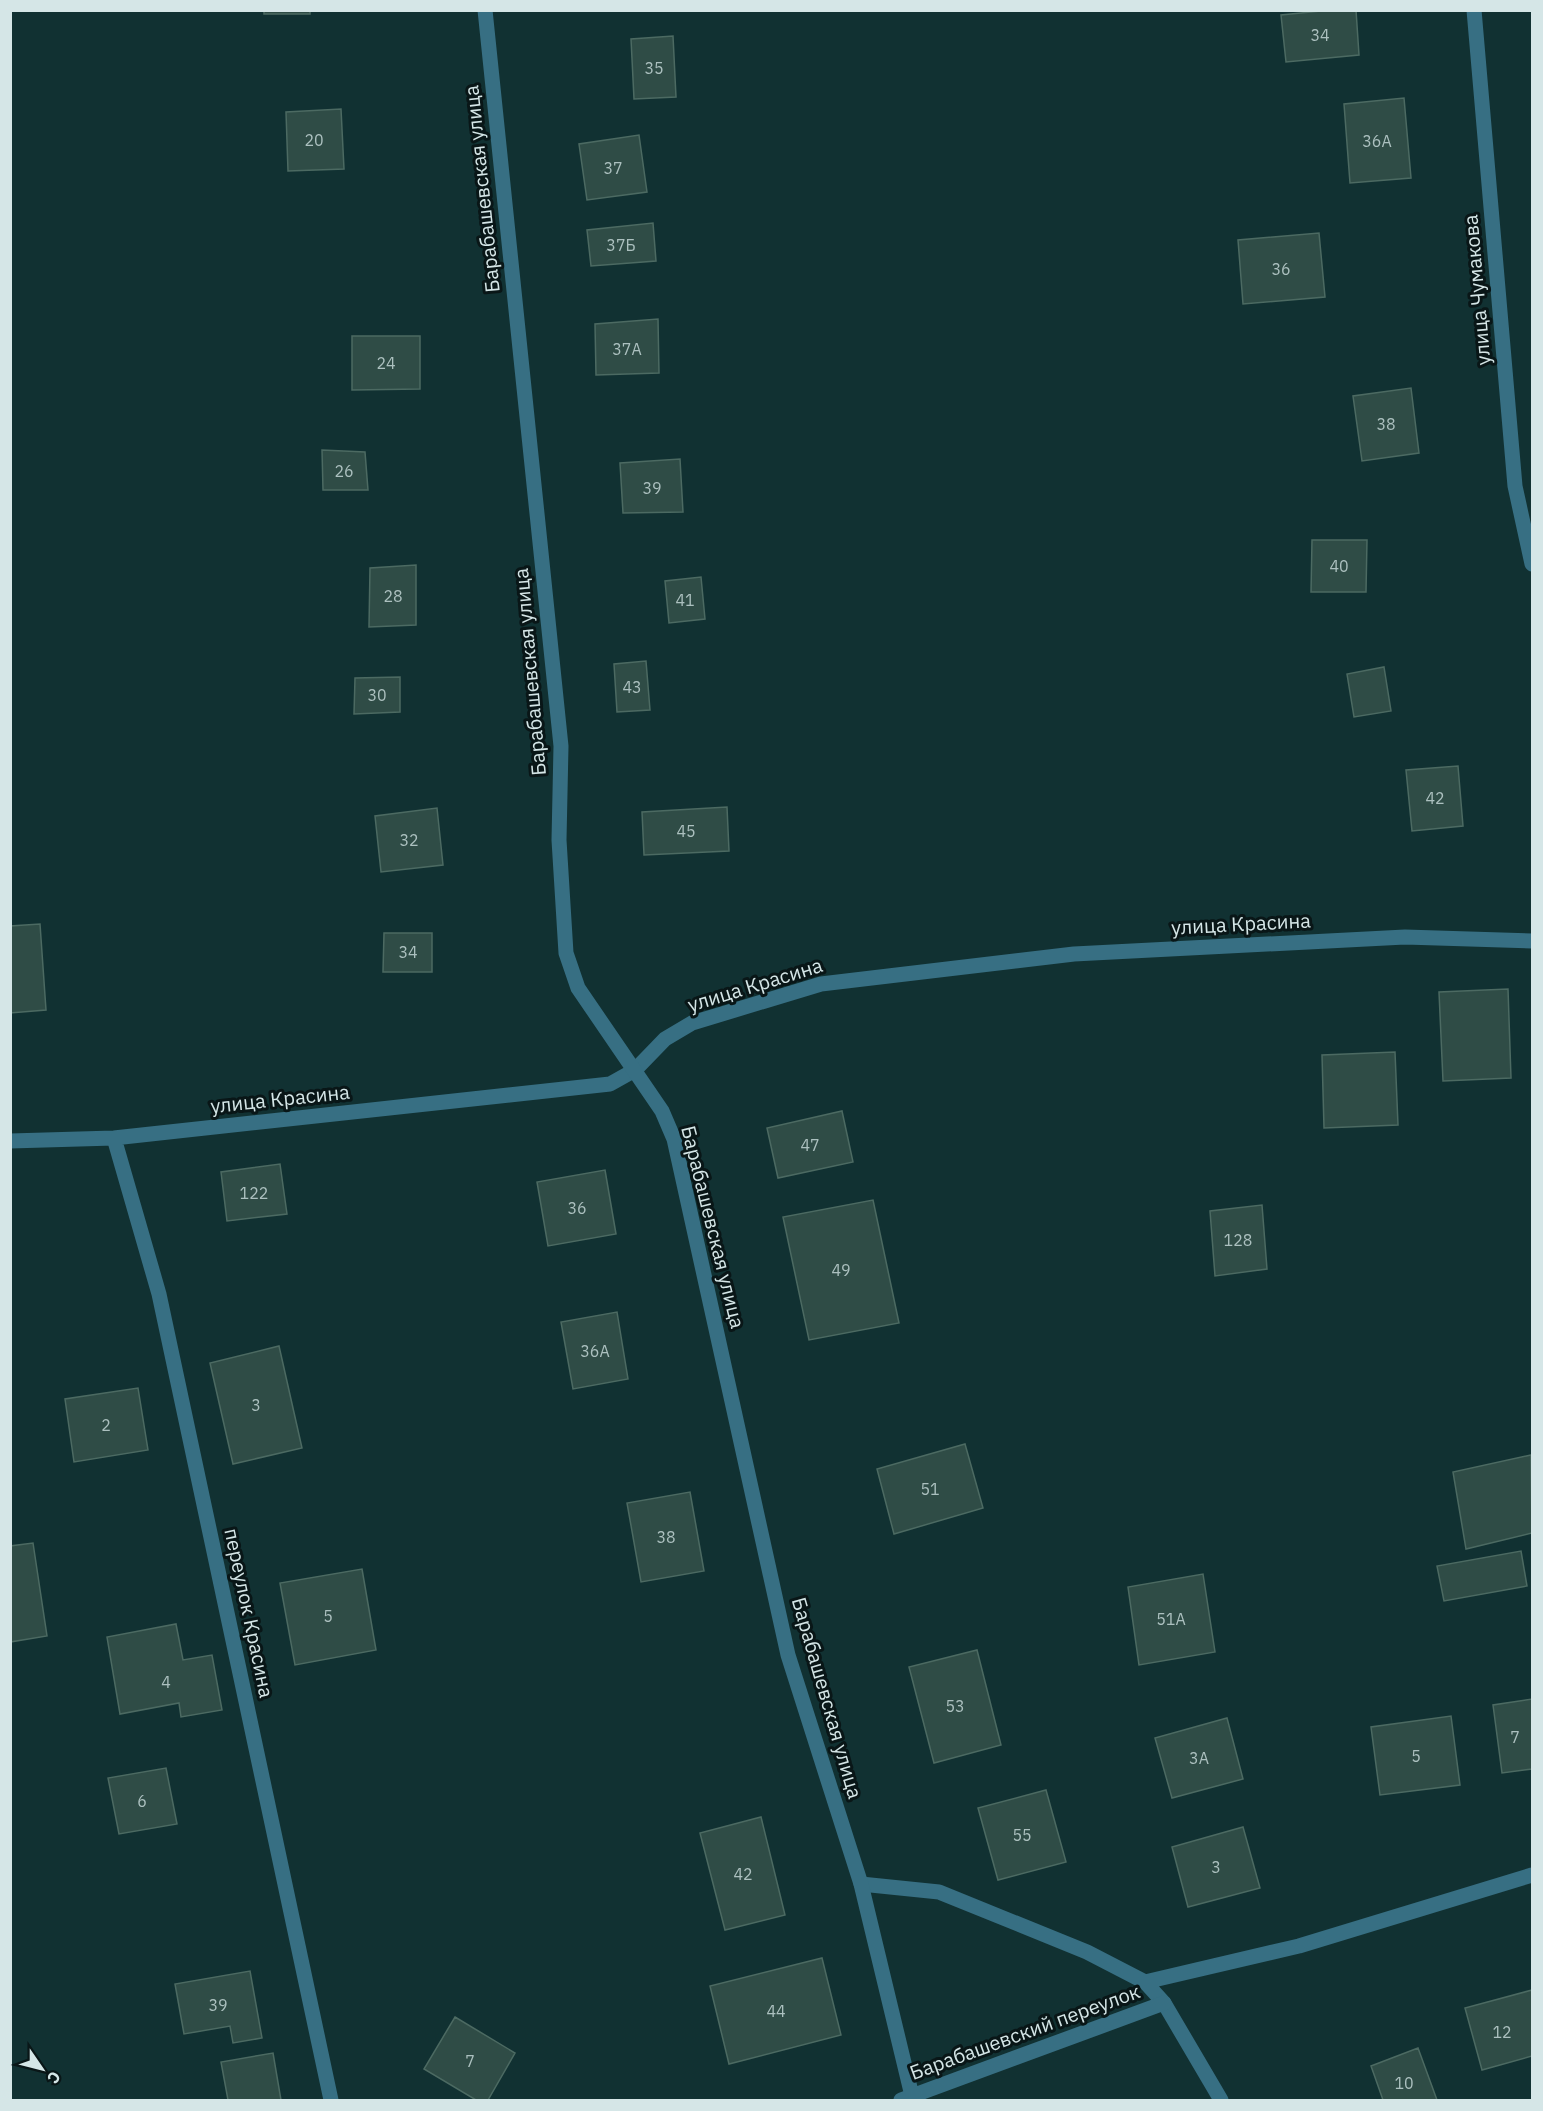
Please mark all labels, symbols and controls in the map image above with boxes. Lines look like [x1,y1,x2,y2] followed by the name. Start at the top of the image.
[1310,25,1330,45] house number: 34
[644,58,664,78] house number: 35
[457,84,506,294] street label: Барабашевская улица
[304,130,324,150] house number: 20
[1362,131,1392,151] house number: 36А
[603,158,623,178] house number: 37
[1456,213,1497,367] street label: улица Чумакова
[606,235,636,255] house number: 37Б
[1271,259,1291,279] house number: 36
[612,339,642,359] house number: 37А
[376,353,396,373] house number: 24
[1376,414,1396,434] house number: 38
[334,461,354,481] house number: 26
[642,478,662,498] house number: 39
[1329,556,1349,576] house number: 40
[507,567,552,777] street label: Барабашевская улица
[383,586,403,606] house number: 28
[675,590,695,610] house number: 41
[622,677,642,697] house number: 43
[367,685,387,705] house number: 30
[1425,788,1445,808] house number: 42
[676,821,696,841] house number: 45
[399,830,419,850] house number: 32
[1170,906,1312,941] street label: улица Красина
[398,942,418,962] house number: 34
[684,951,826,1018] street label: улица Красина
[209,1078,351,1119] street label: улица Красина
[675,1123,752,1331] street label: Барабашевская улица
[800,1135,820,1155] house number: 47
[240,1183,268,1203] house number: 122
[567,1198,587,1218] house number: 36
[1224,1230,1252,1250] house number: 128
[831,1260,851,1280] house number: 49
[580,1341,610,1361] house number: 36А
[251,1395,261,1415] house number: 3
[101,1415,111,1435] house number: 2
[920,1479,940,1499] house number: 51
[218,1526,281,1700] street label: переулок Красина
[656,1527,676,1547] house number: 38
[786,1594,869,1802] street label: Барабашевская улица
[323,1606,333,1626] house number: 5
[1156,1609,1186,1629] house number: 51А
[161,1672,171,1692] house number: 4
[945,1696,965,1716] house number: 53
[1510,1727,1520,1747] house number: 7
[1411,1746,1421,1766] house number: 5
[1189,1748,1209,1768] house number: 3А
[137,1791,147,1811] house number: 6
[1012,1825,1032,1845] house number: 55
[1211,1857,1221,1877] house number: 3
[733,1864,753,1884] house number: 42
[906,1977,1144,2086] street label: Барабашевский переулок
[208,1995,228,2015] house number: 39
[766,2001,786,2021] house number: 44
[1492,2022,1512,2042] house number: 12
[12,2039,72,2099] north arrow
[465,2051,475,2071] house number: 7
[43,2068,65,2088] text: С
[1394,2073,1414,2093] house number: 10

